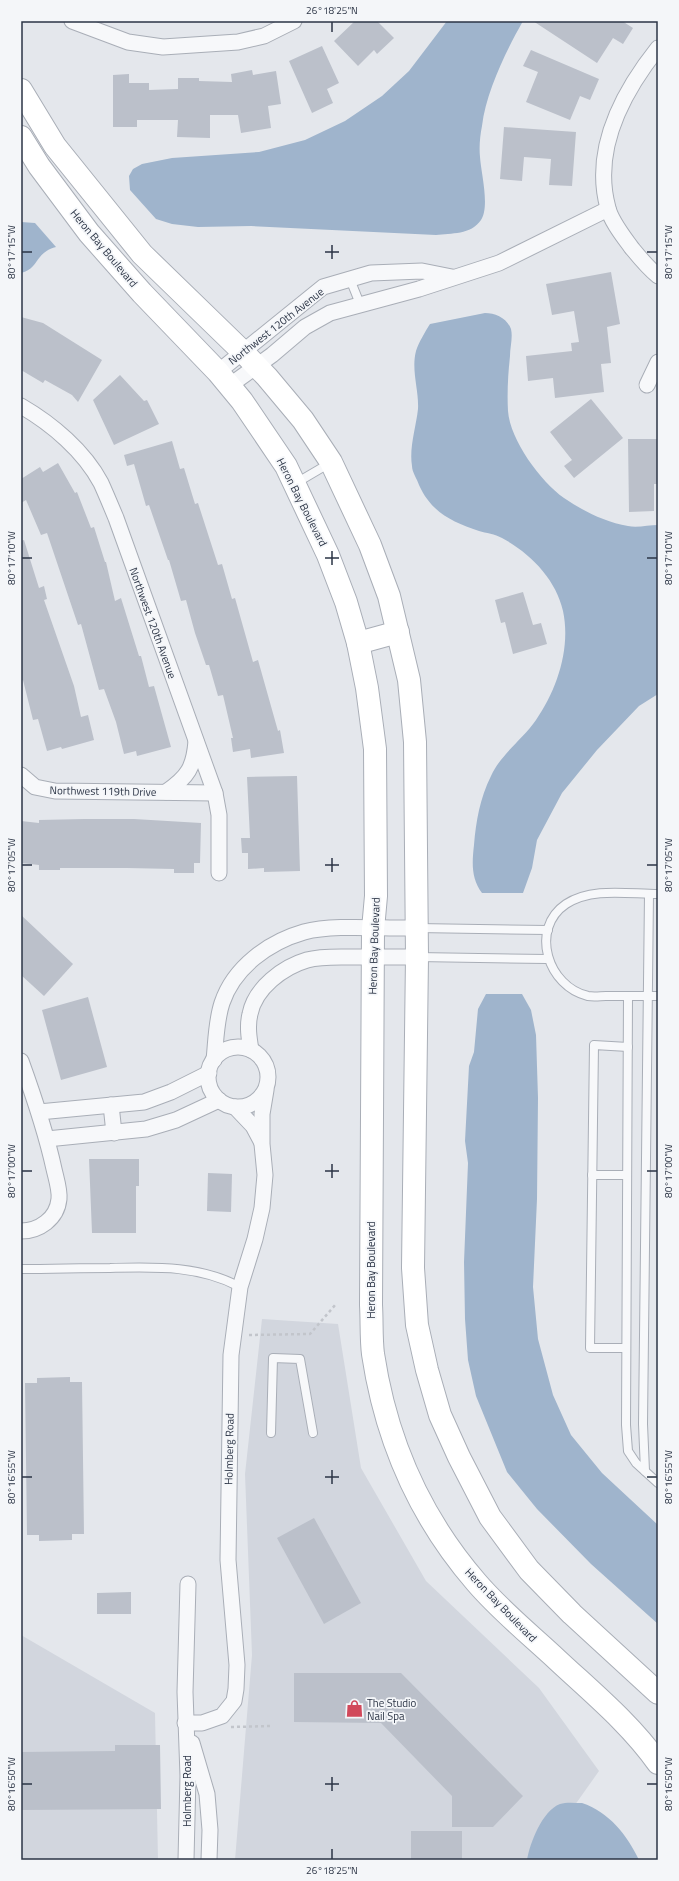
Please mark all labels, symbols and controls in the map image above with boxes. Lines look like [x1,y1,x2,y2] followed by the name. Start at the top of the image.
[306,3,358,18] text: 26°18'25"N
[67,206,142,291] street label: Heron Bay Boulevard
[4,225,19,279] text: 80°17'15"W
[661,225,676,279] text: 80°17'15"W
[225,283,327,368] street label: Northwest 120th Avenue
[273,455,331,549] street label: Heron Bay Boulevard
[4,531,19,585] text: 80°17'10"W
[661,531,676,585] text: 80°17'10"W
[125,565,181,681] street label: Northwest 120th Avenue
[50,782,157,800] street label: Northwest 119th Drive
[4,838,19,892] text: 80°17'05"W
[661,838,676,892] text: 80°17'05"W
[364,897,384,995] street label: Heron Bay Boulevard
[4,1144,19,1198] text: 80°17'00"W
[661,1144,676,1198] text: 80°17'00"W
[363,1221,379,1319] street label: Heron Bay Boulevard
[220,1413,238,1485] street label: Holmberg Road
[4,1450,19,1504] text: 80°16'55"W
[661,1450,676,1504] text: 80°16'55"W
[461,1564,541,1646] street label: Heron Bay Boulevard
[367,1695,416,1724] place label: The Studio Nail Spa
[344,1699,364,1719] shop icon: The Studio Nail Spa
[179,1755,195,1827] street label: Holmberg Road
[4,1757,19,1811] text: 80°16'50"W
[661,1757,676,1811] text: 80°16'50"W
[306,1863,358,1878] text: 26°18'25"N

